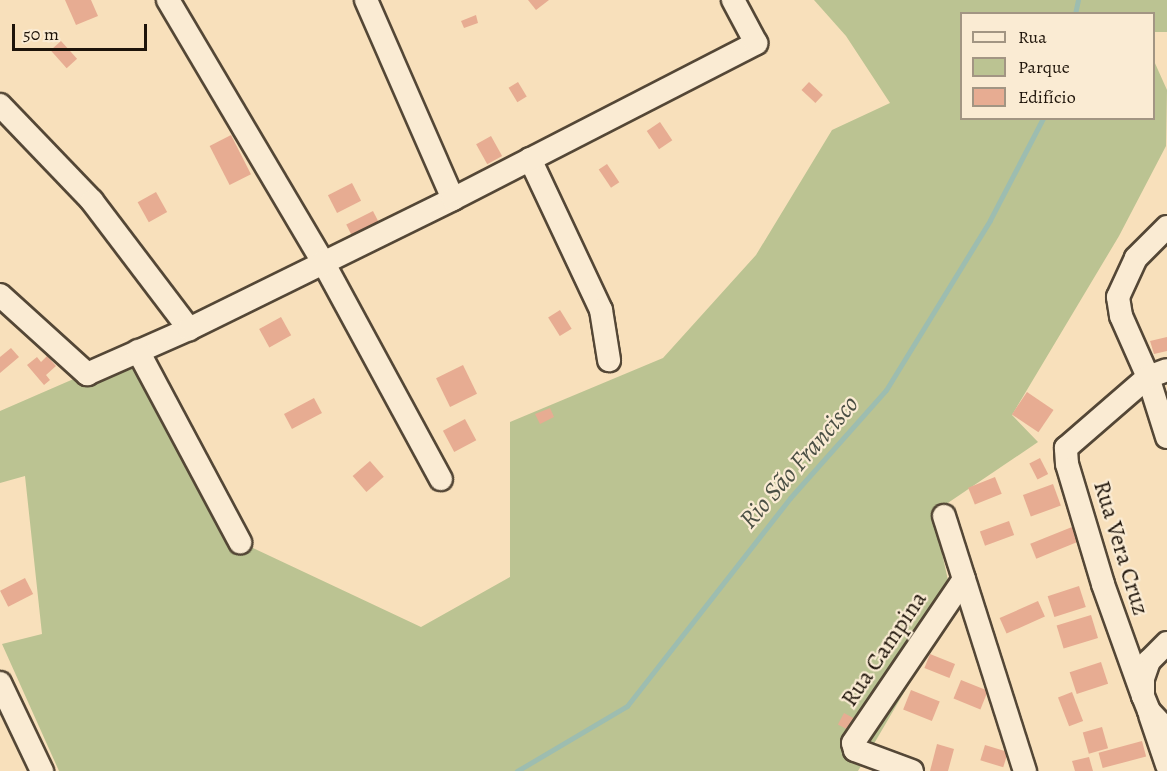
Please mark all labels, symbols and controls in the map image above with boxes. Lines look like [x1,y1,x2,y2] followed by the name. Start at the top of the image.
[15,12,150,50] scale bar
[960,12,1155,120] legend
[23,22,59,46] text: 50 m
[1018,25,1047,49] text: Rua
[1018,55,1070,79] text: Parque
[1018,85,1076,109] text: Edifício
[733,389,865,535] water label: Rio São Francisco
[1087,477,1155,619] street label: Rua Vera Cruz
[835,586,933,712] street label: Rua Campina

